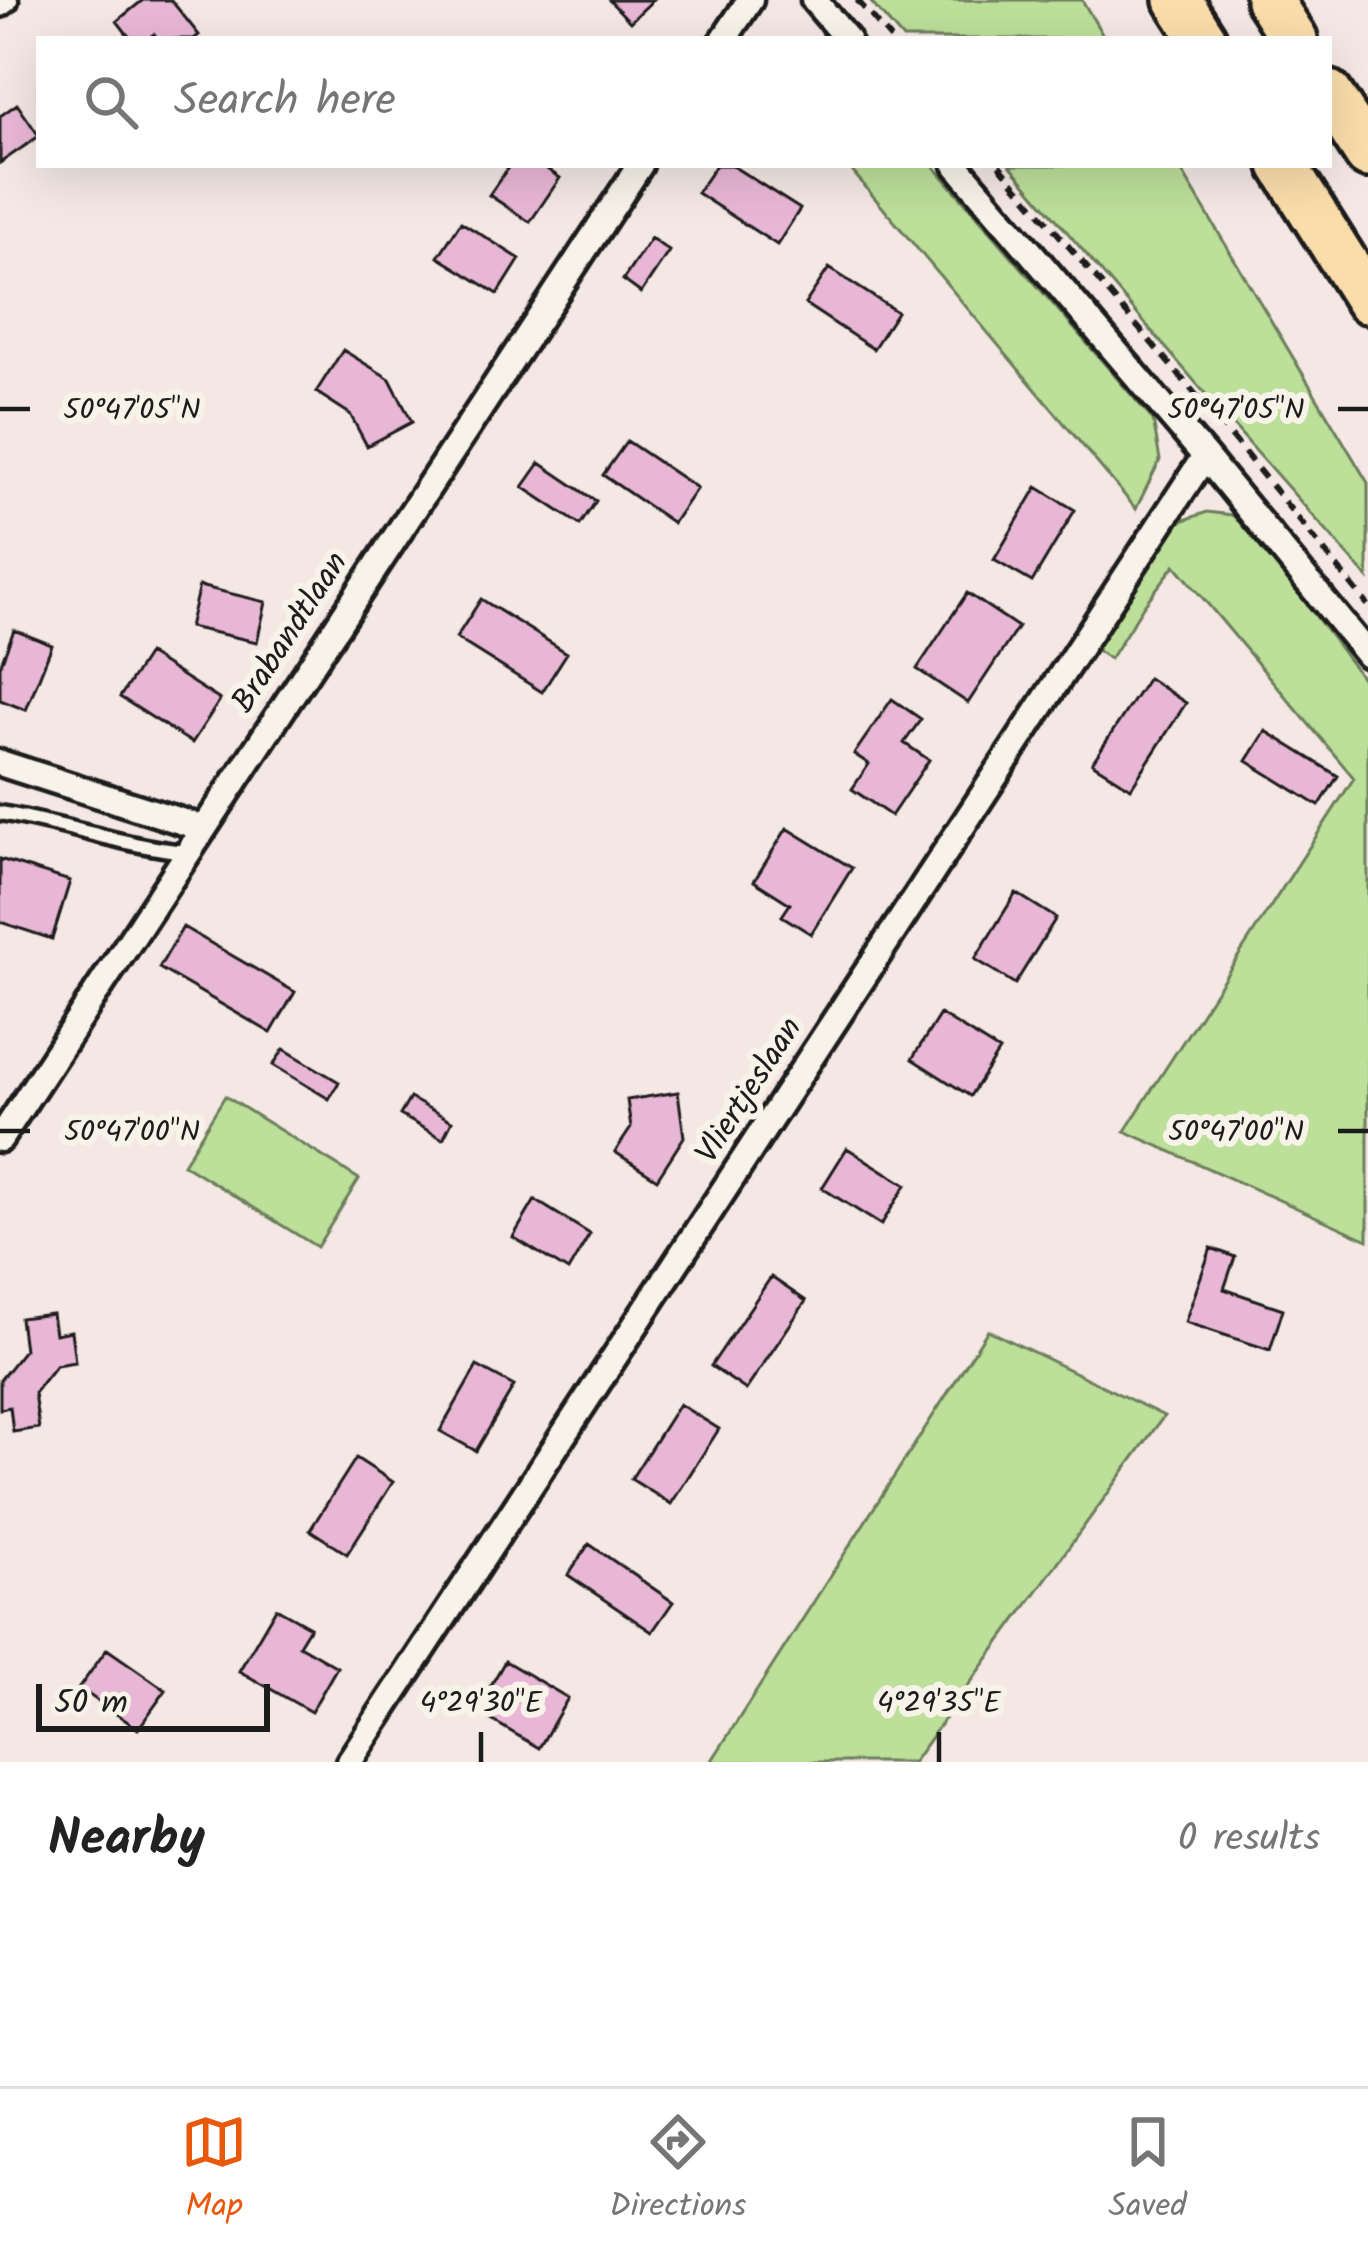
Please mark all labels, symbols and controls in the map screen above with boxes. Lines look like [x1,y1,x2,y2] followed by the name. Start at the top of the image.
[36,36,1332,168] search box
[174,66,396,138] text: Search here
[78,69,144,135] icon: search
[63,387,201,435] text: 50°47'05"N
[1167,387,1305,435] text: 50°47'05"N
[219,542,363,724] street label: Brabandtlaan
[683,1007,817,1175] street label: Vliertjeslaan
[64,1109,200,1157] text: 50°47'00"N
[1168,1109,1304,1157] text: 50°47'00"N
[36,1678,270,1731] scale bar
[54,1678,128,1731] text: 50 m
[420,1680,544,1728] text: 4°29'30"E
[877,1680,1002,1728] text: 4°29'35"E
[48,1800,205,1881] text: Nearby
[1178,1809,1320,1871] text: 0 results
[181,2109,247,2234] tab: Map
[609,2109,746,2234] tab: Directions
[1109,2109,1187,2234] tab: Saved

